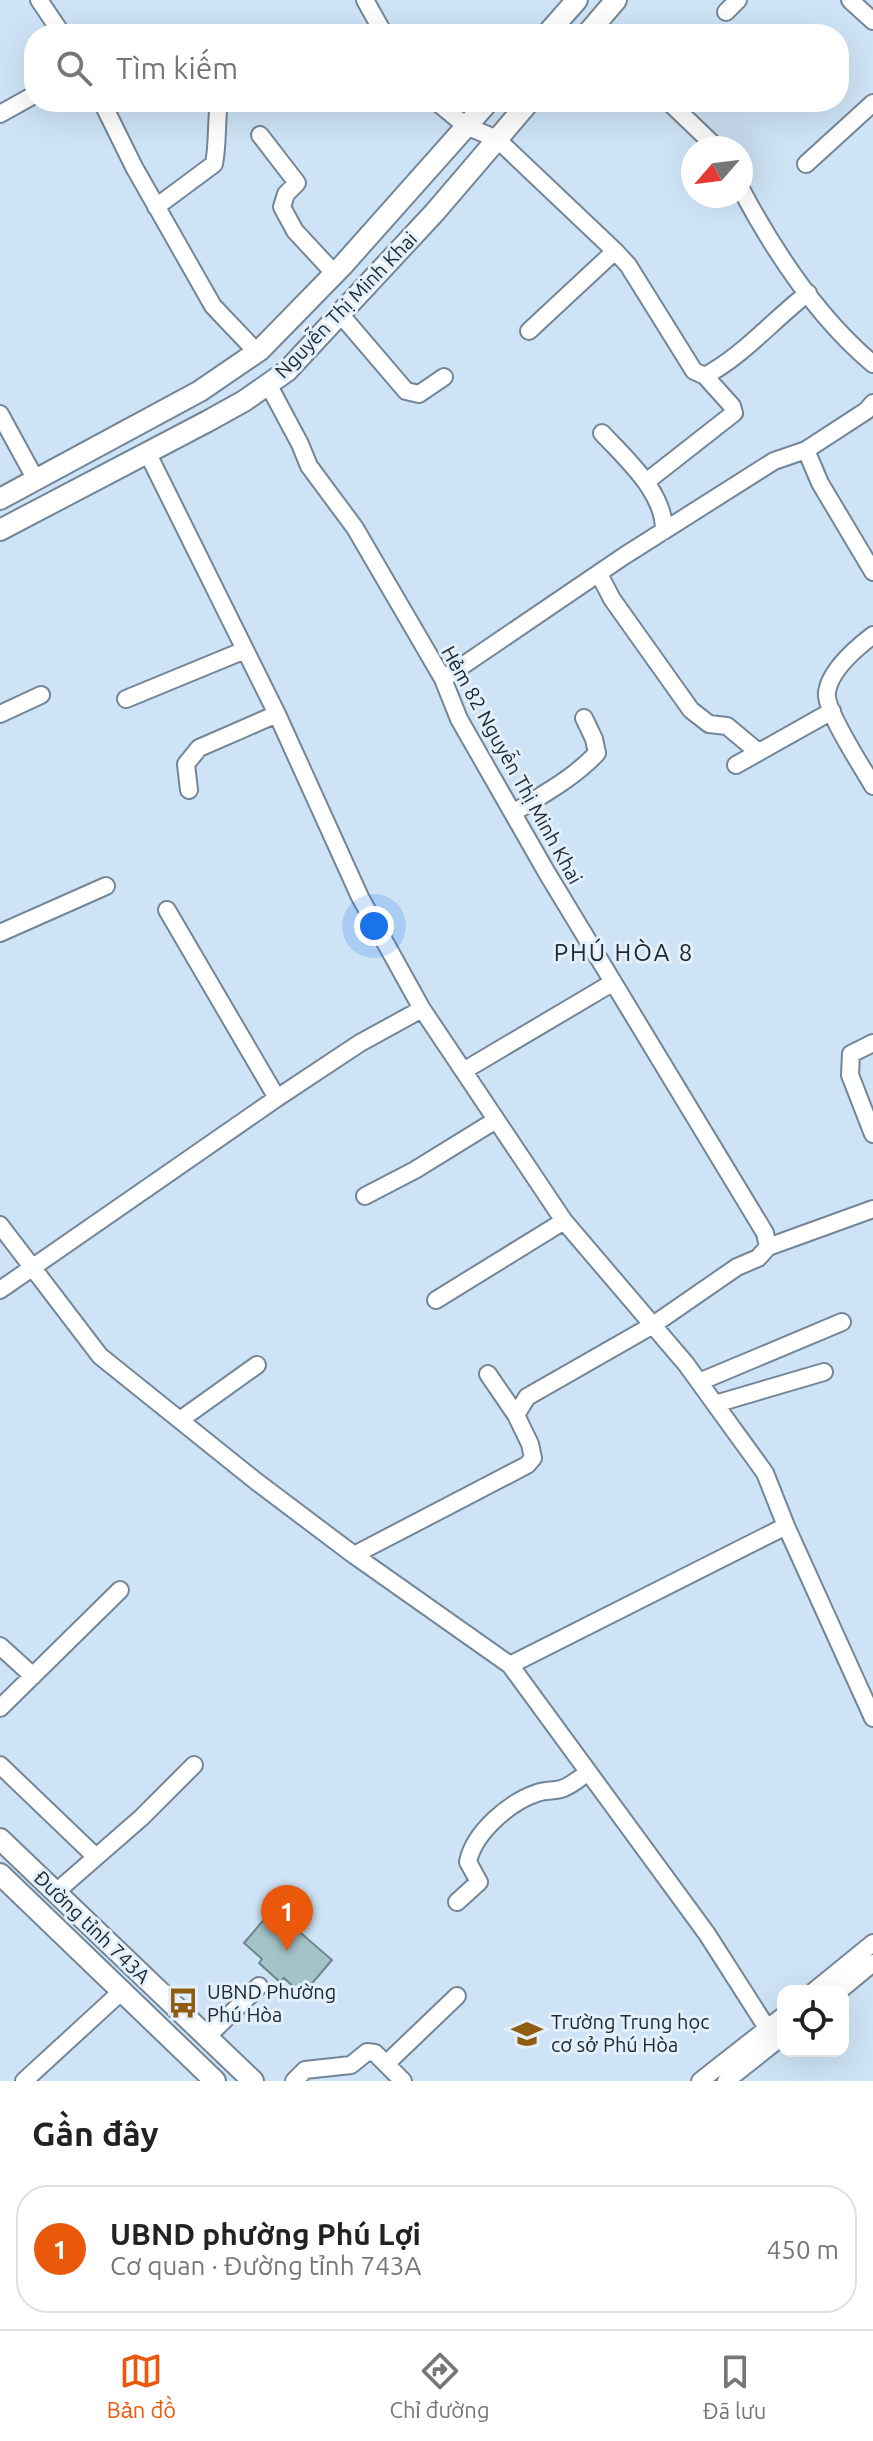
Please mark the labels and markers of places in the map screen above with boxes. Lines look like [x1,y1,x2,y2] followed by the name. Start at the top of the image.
[261,1885,313,1951] pin: 1
[207,1980,336,2026] place label: UBND Phường Phú Hòa
[166,1986,200,2020] bus stop icon: UBND Phường Phú Hòa
[551,2010,709,2056] place label: Trường Trung học cơ sở Phú Hòa
[510,2017,544,2051] school or university icon: Trường Trung học cơ sở Phú Hòa

